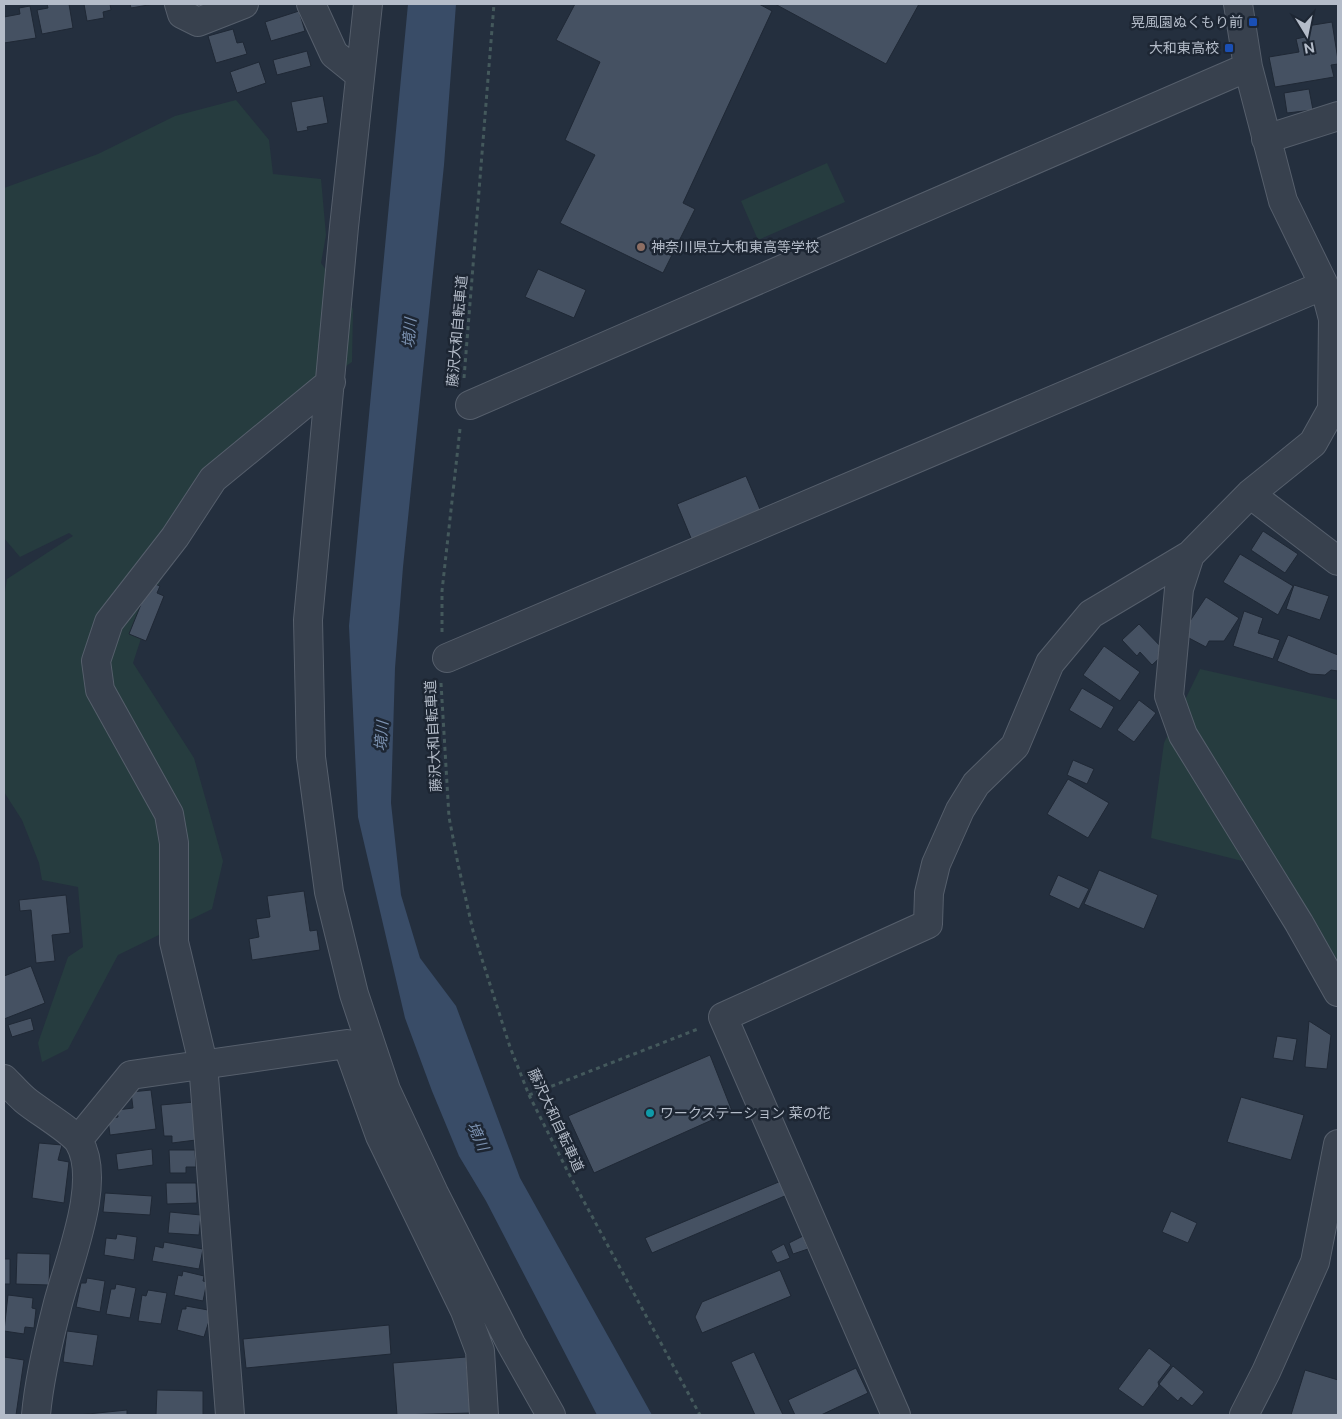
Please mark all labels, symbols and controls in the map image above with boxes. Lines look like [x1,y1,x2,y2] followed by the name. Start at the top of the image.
[1282,10,1332,60] north arrow
[1131,14,1243,30] place label: 晃風園ぬくもり前
[1247,16,1259,28] marker: 晃風園ぬくもり前
[1302,39,1316,57] text: N
[1149,40,1219,56] place label: 大和東高校
[1223,42,1235,54] marker: 大和東高校
[651,239,819,255] place label: 神奈川県立大和東高等学校
[635,241,647,253] marker: 神奈川県立大和東高等学校
[444,275,470,387] street label: 藤沢大和自転車道
[399,315,419,349] water label: 境川
[422,680,444,792] street label: 藤沢大和自転車道
[371,718,391,752] water label: 境川
[525,1066,587,1174] street label: 藤沢大和自転車道
[660,1105,831,1121] place label: ワークステーション 菜の花
[644,1107,656,1119] marker: ワークステーション 菜の花
[464,1119,493,1155] water label: 境川

